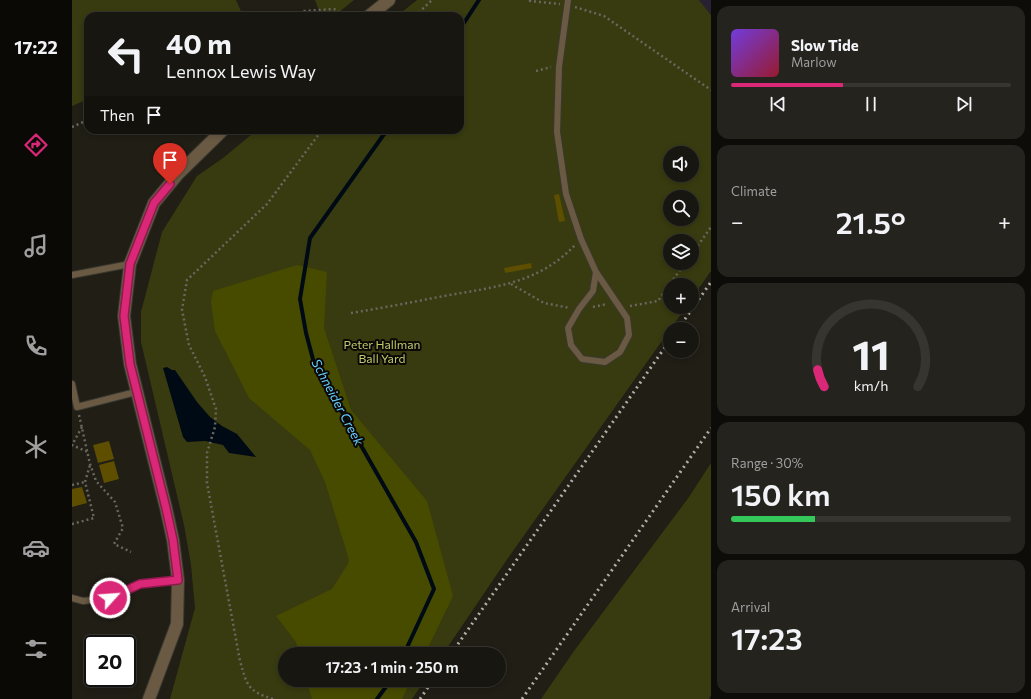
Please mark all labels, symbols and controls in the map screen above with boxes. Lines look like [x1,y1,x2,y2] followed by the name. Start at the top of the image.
[166,26,232,60] text: 40 m
[100,28,152,80] icon: left
[14,36,58,58] text: 17:22
[791,36,859,54] text: Slow Tide
[791,54,837,70] text: Marlow
[166,60,316,82] text: Lennox Lewis Way
[767,93,789,115] icon: previous
[860,93,882,115] icon: pause
[953,93,975,115] icon: next
[143,104,165,126] icon: arrive
[100,106,135,124] text: Then
[22,131,50,159] icon: directions
[153,143,187,184] pin
[663,146,699,358] map controls
[663,146,699,182] button: sound
[159,149,181,171] icon: arrive
[731,183,777,199] text: Climate
[663,190,699,226] button: search
[836,203,906,240] text: 21.5°
[731,208,744,235] text: −
[998,208,1011,235] text: +
[22,232,50,260] icon: music
[663,234,699,270] button: layers
[663,278,699,314] button: +
[663,322,699,358] button: −
[852,328,890,379] text: 11
[22,332,50,360] icon: phone
[344,337,420,365] park label: Peter Hallman Ball Yard
[308,356,368,449] water label: Schneider Creek
[854,376,888,394] text: km/h
[22,433,50,461] icon: climate
[731,455,803,471] text: Range · 30%
[731,475,830,512] text: 150 km
[22,534,50,562] icon: car
[89,577,131,619] position arrow
[731,599,770,615] text: Arrival
[731,619,803,656] text: 17:23
[22,635,50,663] icon: filters
[84,635,136,687] speed limit sign: 20
[325,658,459,676] text: 17:23 · 1 min · 250 m

